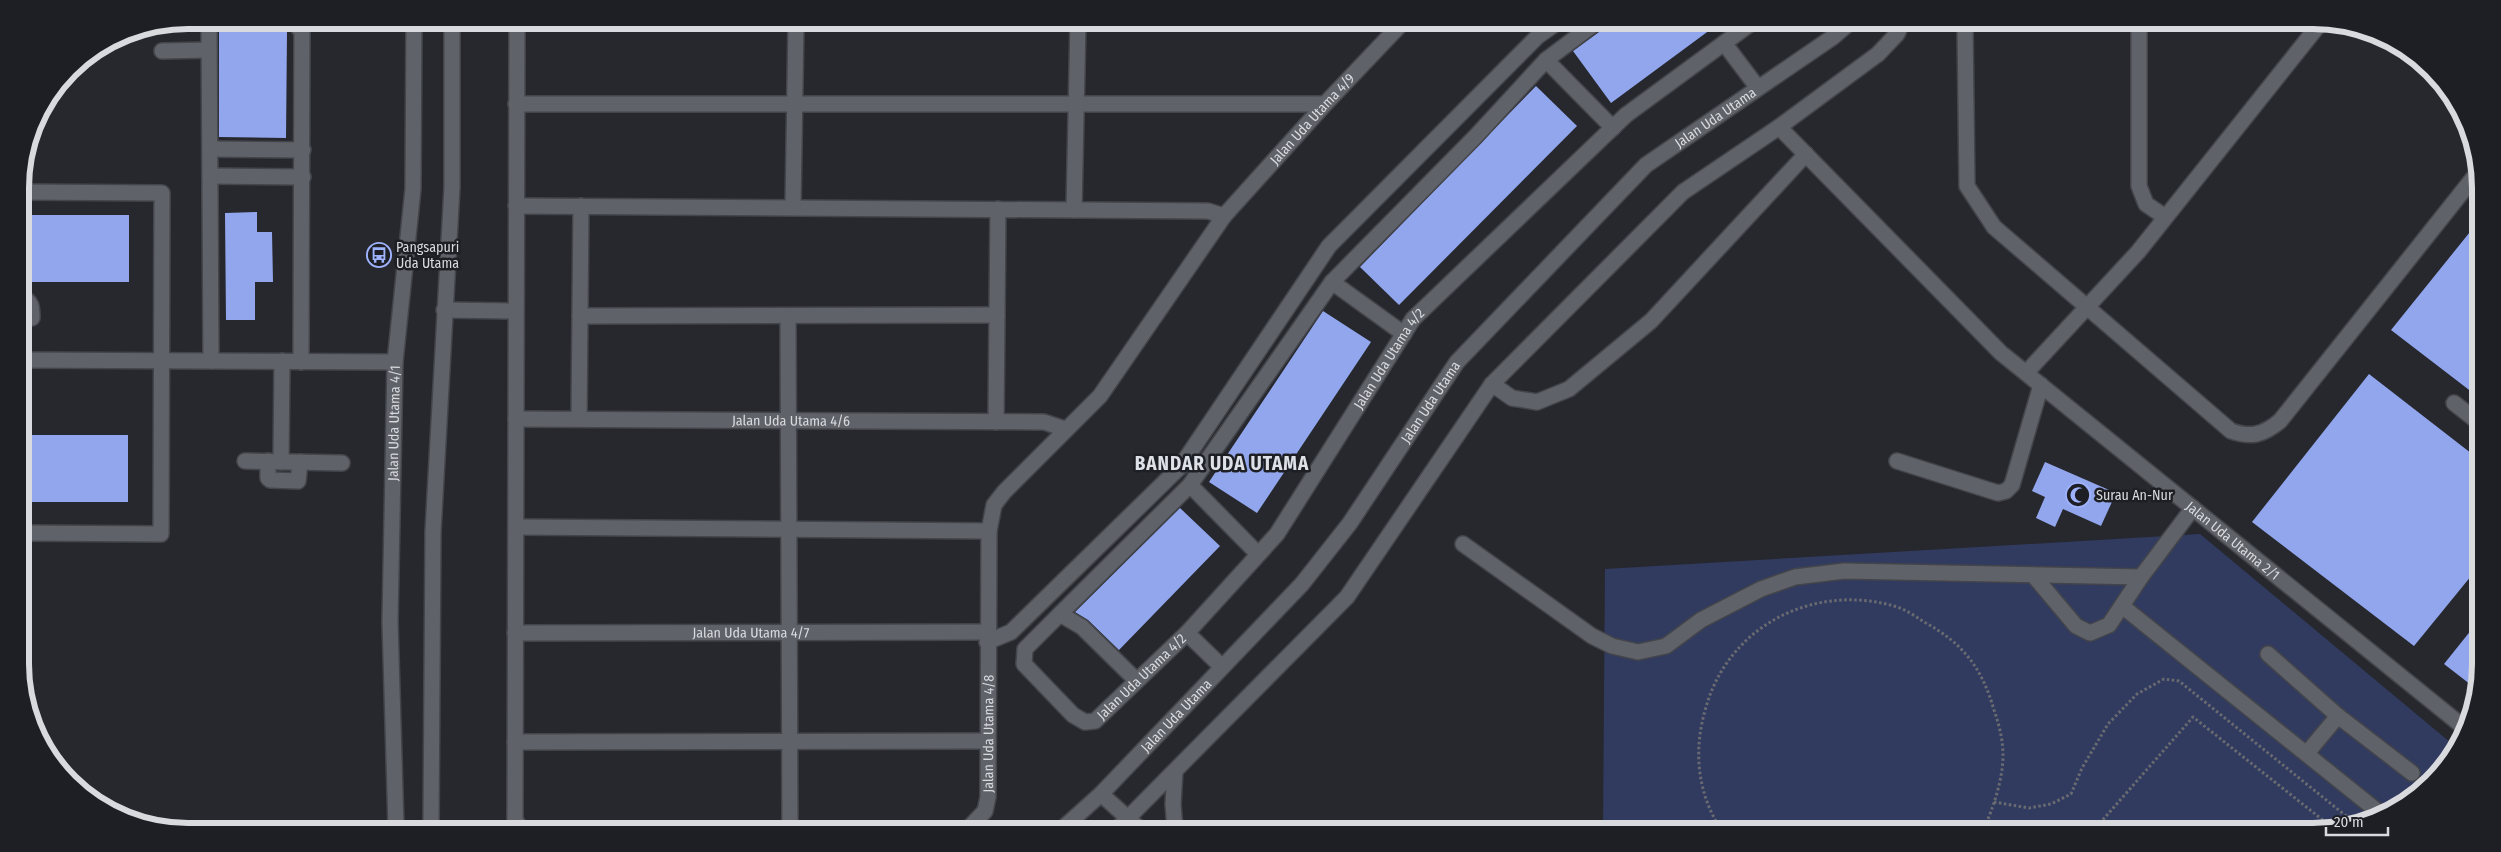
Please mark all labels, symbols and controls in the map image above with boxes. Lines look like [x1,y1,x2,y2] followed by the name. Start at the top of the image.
[1266,70,1358,168] street label: Jalan Uda Utama 4/9
[1671,84,1759,151] street label: Jalan Uda Utama
[396,239,459,272] place label: Pangsapuri Uda Utama
[366,242,392,268] bus stop icon: Pangsapuri Uda Utama
[1351,306,1431,412] street label: Jalan Uda Utama 4/2
[1398,358,1464,446] street label: Jalan Uda Utama
[384,365,403,481] street label: Jalan Uda Utama 4/1
[732,412,850,429] street label: Jalan Uda Utama 4/6
[1135,452,1309,475] district label: BANDAR UDA UTAMA
[2065,482,2091,508] mosque icon: Surau An-Nur
[2096,487,2173,504] place label: Surau An-Nur
[2183,498,2283,583] street label: Jalan Uda Utama 2/1
[692,624,810,641] street label: Jalan Uda Utama 4/7
[1094,629,1190,723] street label: Jalan Uda Utama 4/2
[980,675,997,793] street label: Jalan Uda Utama 4/8
[1137,675,1215,755] street label: Jalan Uda Utama
[2326,804,2388,836] scale bar
[2334,813,2364,831] text: 20 m

